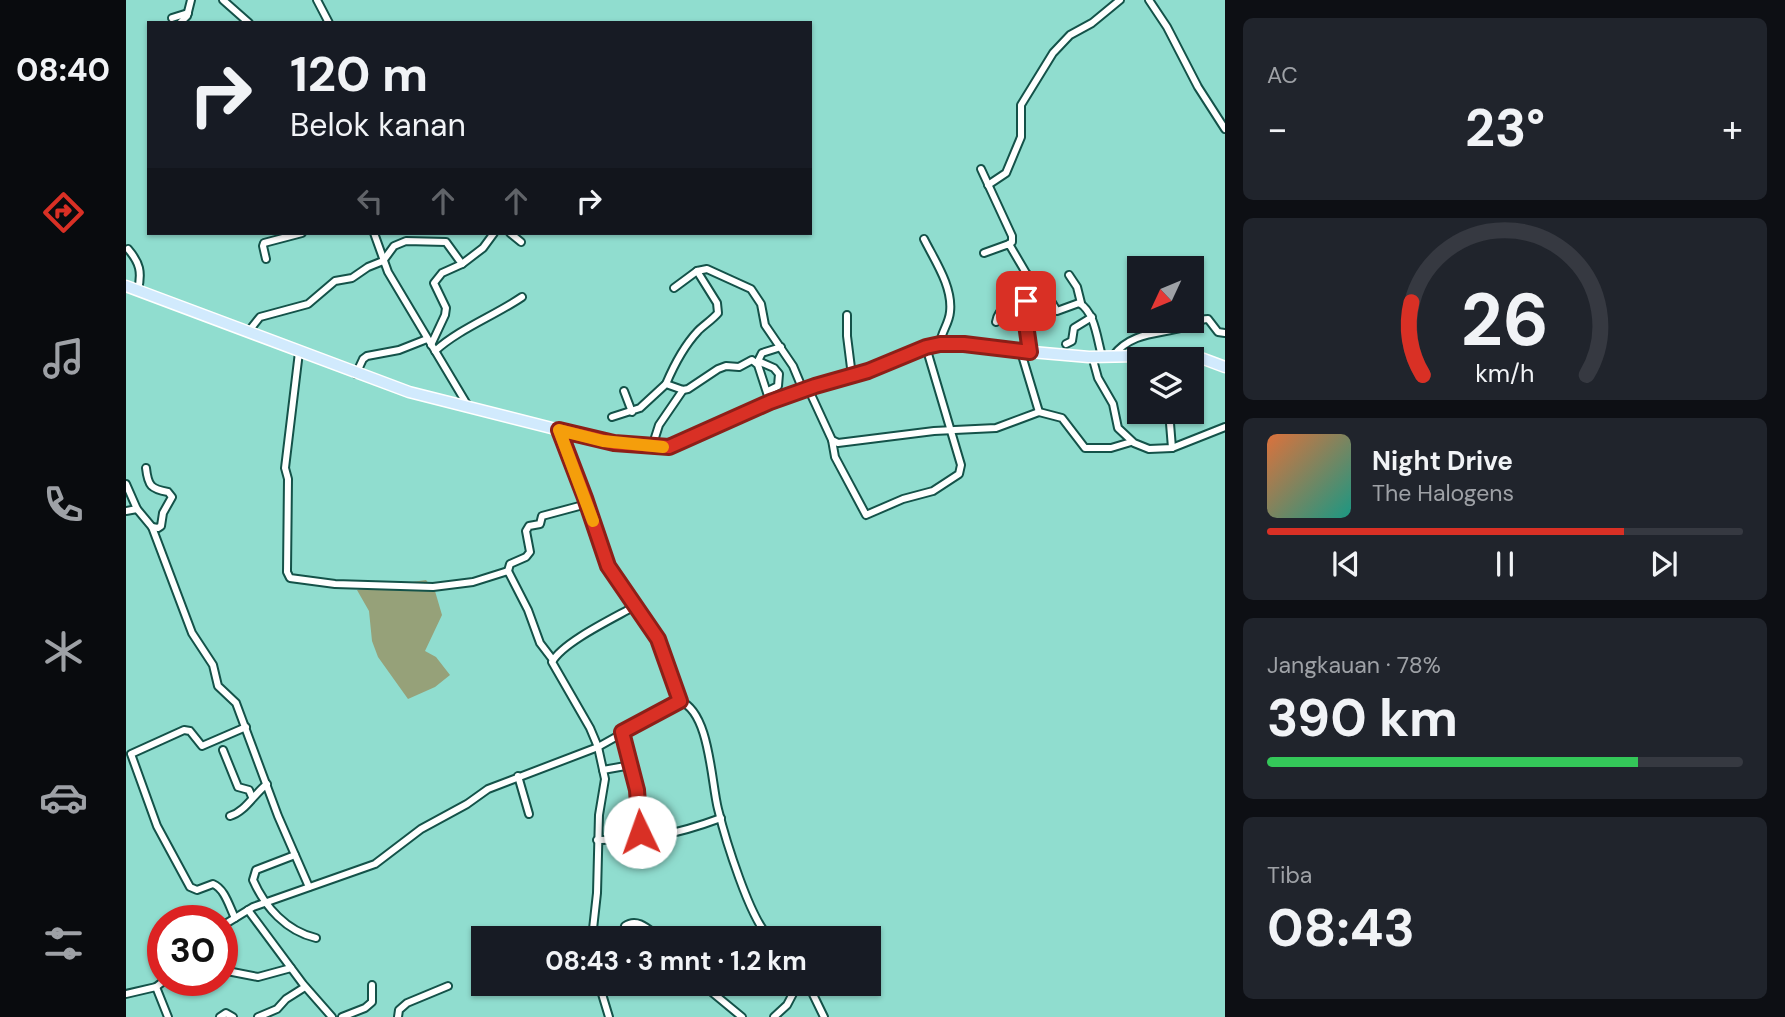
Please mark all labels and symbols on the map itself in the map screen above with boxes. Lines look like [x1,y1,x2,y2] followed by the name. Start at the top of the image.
[1127,256,1204,332] north arrow
[996,271,1056,331] pin
[603,795,677,869] position arrow
[147,905,238,996] speed limit sign: 30

